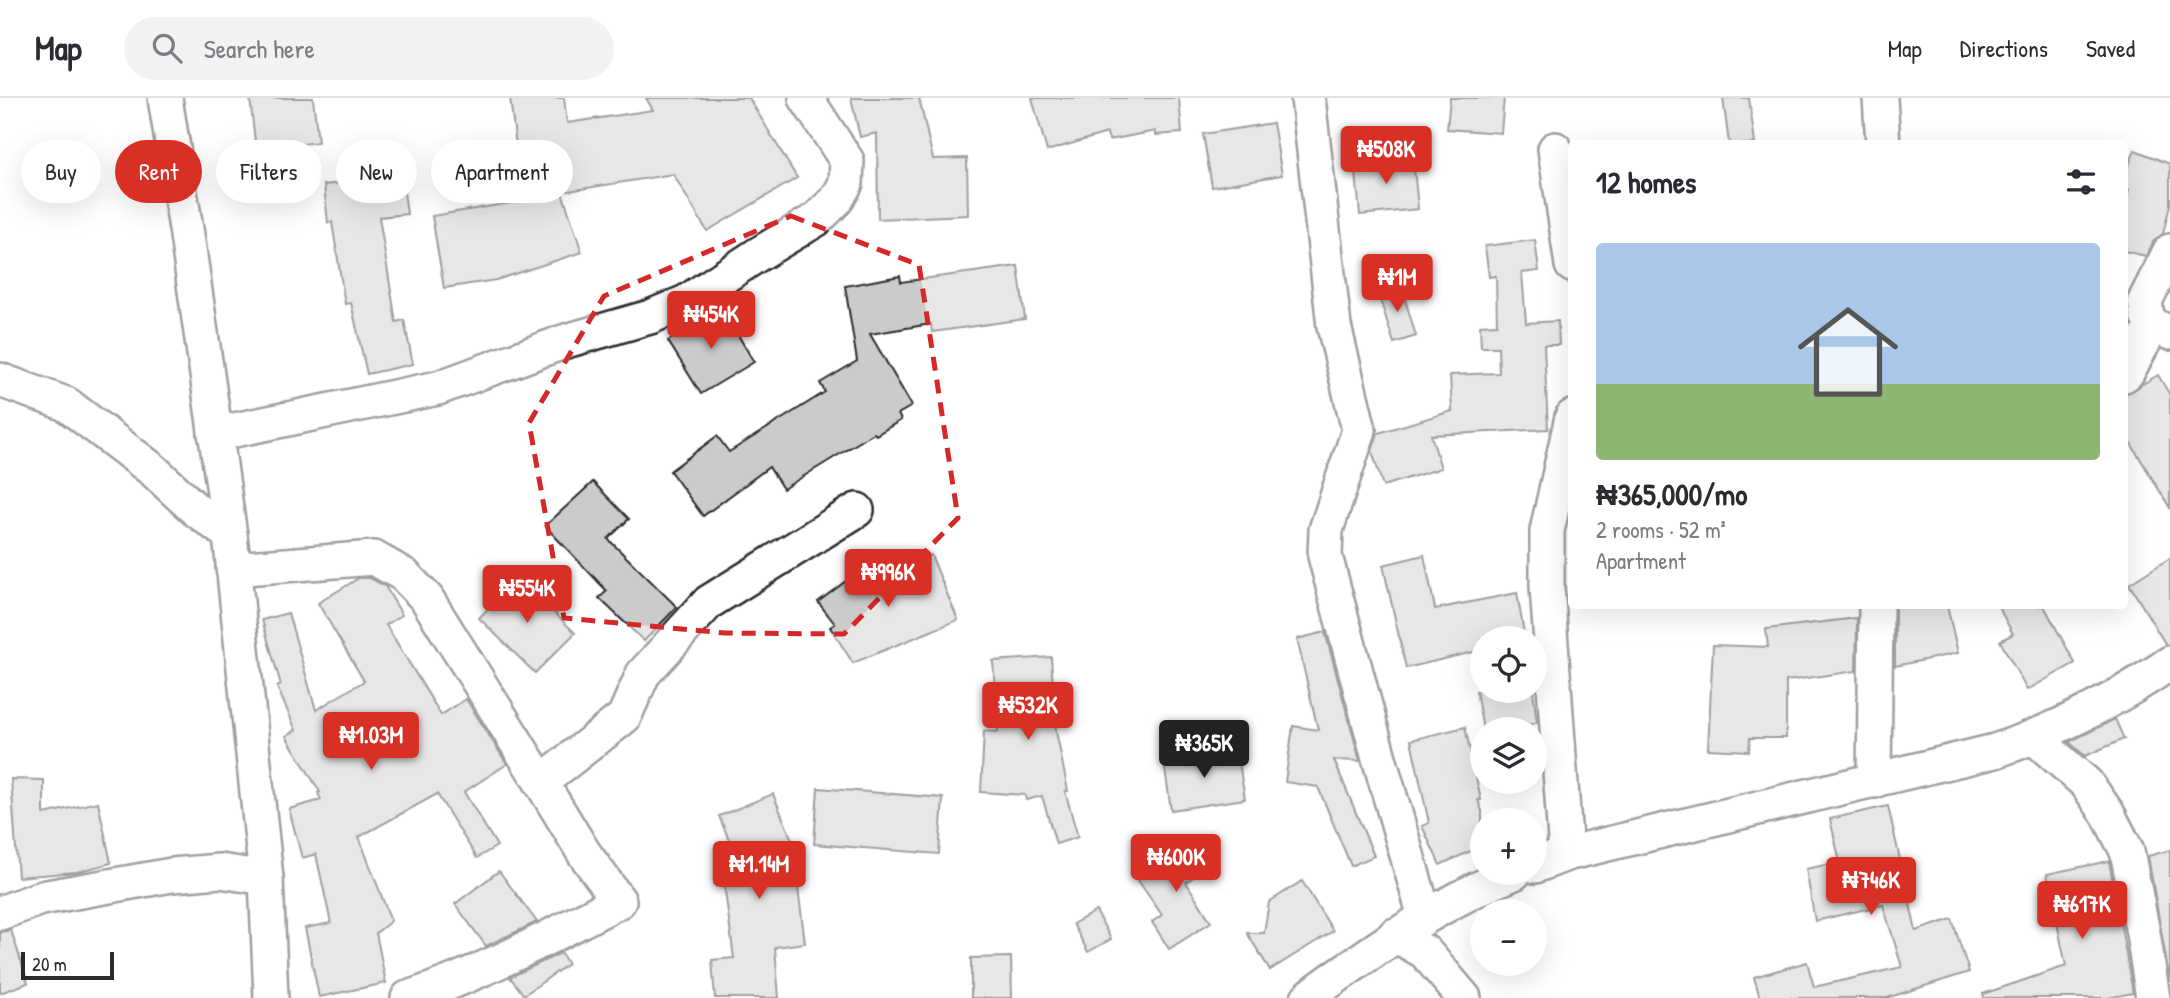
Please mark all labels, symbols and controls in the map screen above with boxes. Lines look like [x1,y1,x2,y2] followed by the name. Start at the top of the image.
[124,17,614,80] search box
[35,26,82,70] text: Map
[148,29,186,67] icon: search
[204,31,315,66] text: Search here
[1888,32,1922,64] text: Map
[1960,32,2048,64] text: Directions
[2086,32,2135,64] text: Saved
[1337,126,1435,186] pin: ₦508K
[1357,133,1415,164] text: ₦508K
[21,140,101,203] chip: Buy
[115,140,202,203] chip: Rent
[216,140,322,203] chip: Filters
[336,140,417,203] chip: New
[431,140,573,203] chip: Apartment
[1596,162,1696,202] text: 12 homes
[2062,163,2100,201] icon: filters
[1363,254,1431,314] pin: ₦1M
[1378,261,1416,292] text: ₦1M
[1785,289,1911,415] icon: home
[662,292,760,351] pin: ₦454K
[683,298,739,329] text: ₦454K
[1596,474,1747,514] text: ₦365,000/mo
[1596,514,1726,545] text: 2 rooms · 52 m²
[1596,545,1686,576] text: Apartment
[839,550,937,609] pin: ₦996K
[861,556,915,587] text: ₦996K
[478,566,576,625] pin: ₦554K
[499,572,555,603] text: ₦554K
[1470,626,1547,976] map controls
[1470,626,1547,703] button: locate
[979,682,1077,742] pin: ₦532K
[998,689,1058,720] text: ₦532K
[314,712,428,772] pin: ₦1.03M
[1470,717,1547,794] button: layers
[339,719,403,750] text: ₦1.03M
[1155,720,1253,780] pin: ₦365K
[1175,727,1233,758] text: ₦365K
[1470,808,1547,885] button: +
[1127,834,1225,894] pin: ₦600K
[1147,841,1205,872] text: ₦600K
[702,842,816,901] pin: ₦1.14M
[729,848,789,879] text: ₦1.14M
[1822,858,1920,917] pin: ₦746K
[1842,864,1900,895] text: ₦746K
[2033,882,2131,941] pin: ₦617K
[2053,888,2111,919] text: ₦617K
[1470,899,1547,976] button: −
[21,949,114,981] scale bar
[32,951,67,977] text: 20 m

